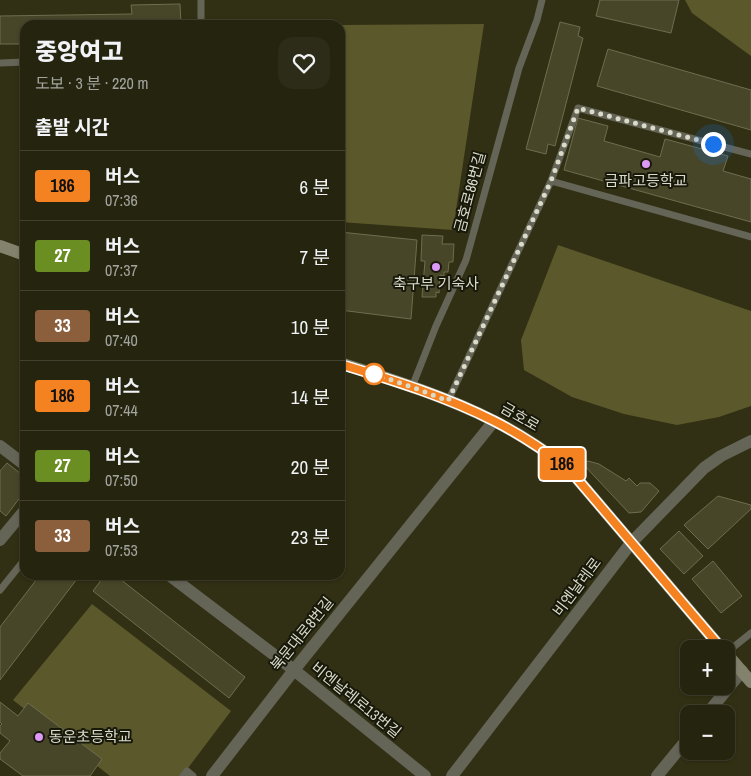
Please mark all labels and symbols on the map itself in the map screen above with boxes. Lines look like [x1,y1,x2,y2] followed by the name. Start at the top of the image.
[701,132,726,157] your location
[449,149,490,235] street label: 금호로86번길
[640,158,652,170] marker: 금파고등학교
[605,170,687,191] place label: 금파고등학교
[430,261,442,273] marker: 축구부 기숙사
[393,273,479,294] place label: 축구부 기숙사
[363,363,385,385] unlabelled marker
[497,397,543,436] street label: 금호로
[533,448,591,480] line badge: 186
[547,553,606,621] street label: 비엔날레로
[265,592,338,675] street label: 북문대로8번길
[307,657,406,742] street label: 비엔날레로13번길
[49,726,132,747] place label: 동운초등학교
[33,731,45,743] marker: 동운초등학교

